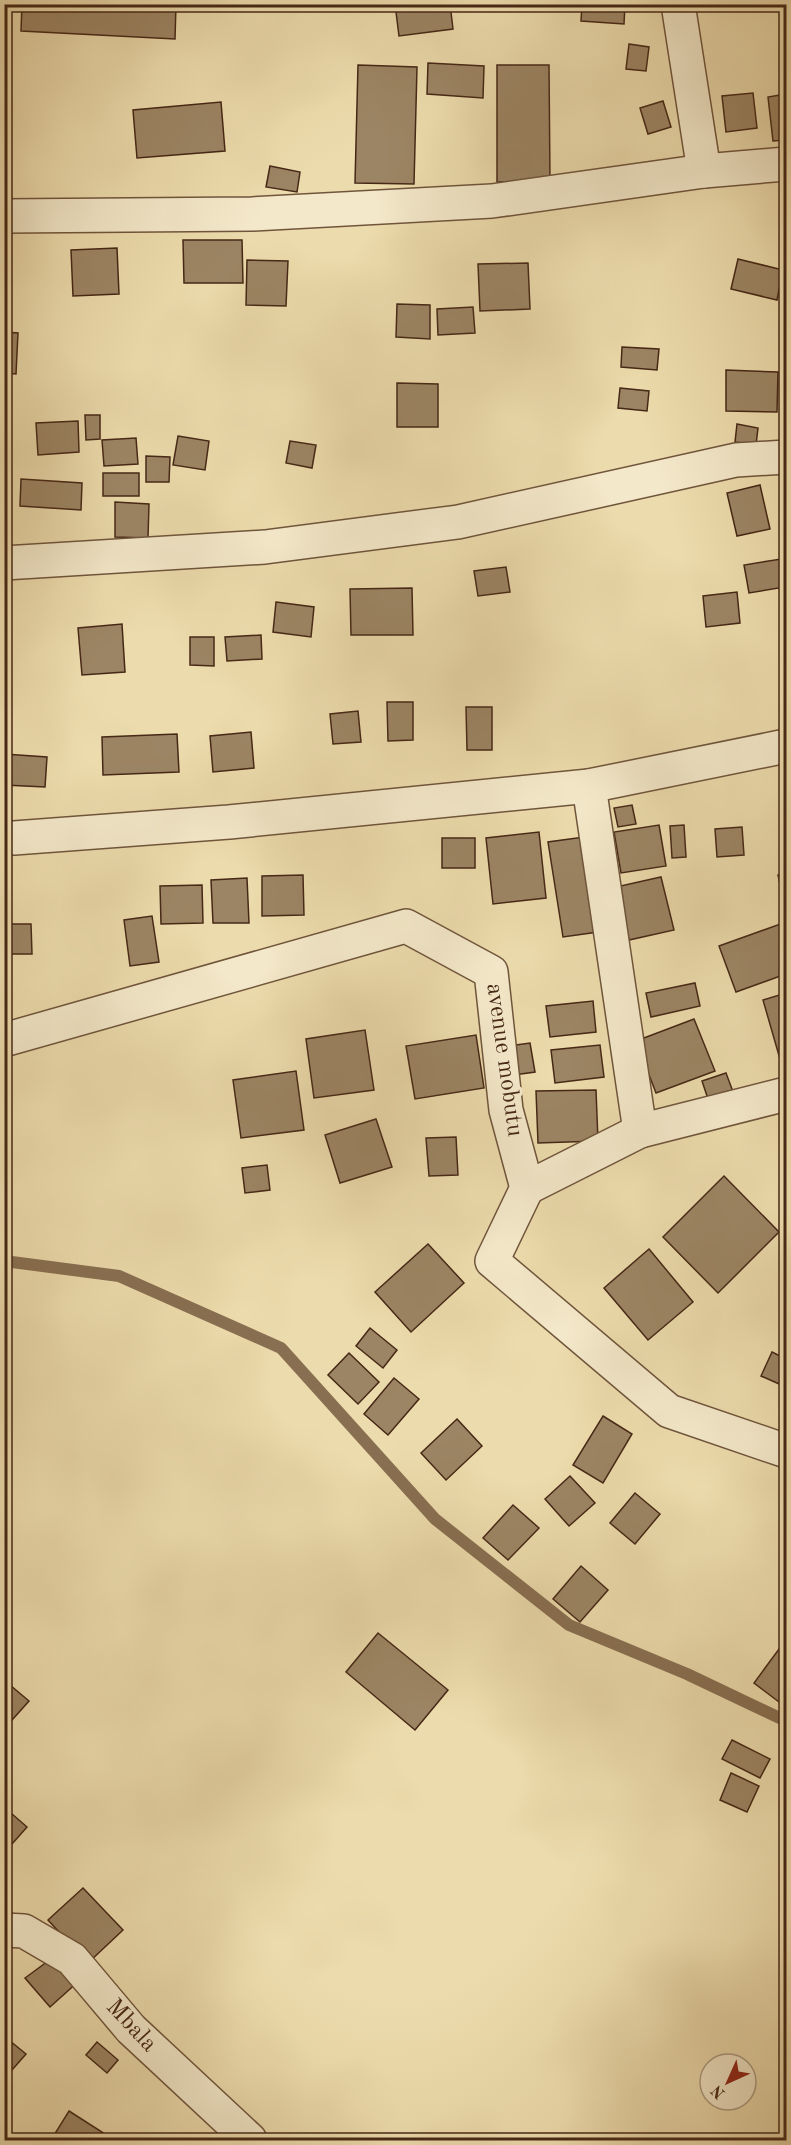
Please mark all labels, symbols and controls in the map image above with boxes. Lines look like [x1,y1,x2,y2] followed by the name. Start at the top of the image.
[481,982,527,1138] street label: avenue mobutu
[101,1995,161,2057] street label: Mbala
[698,2052,758,2112] north arrow
[708,2081,729,2101] text: N

